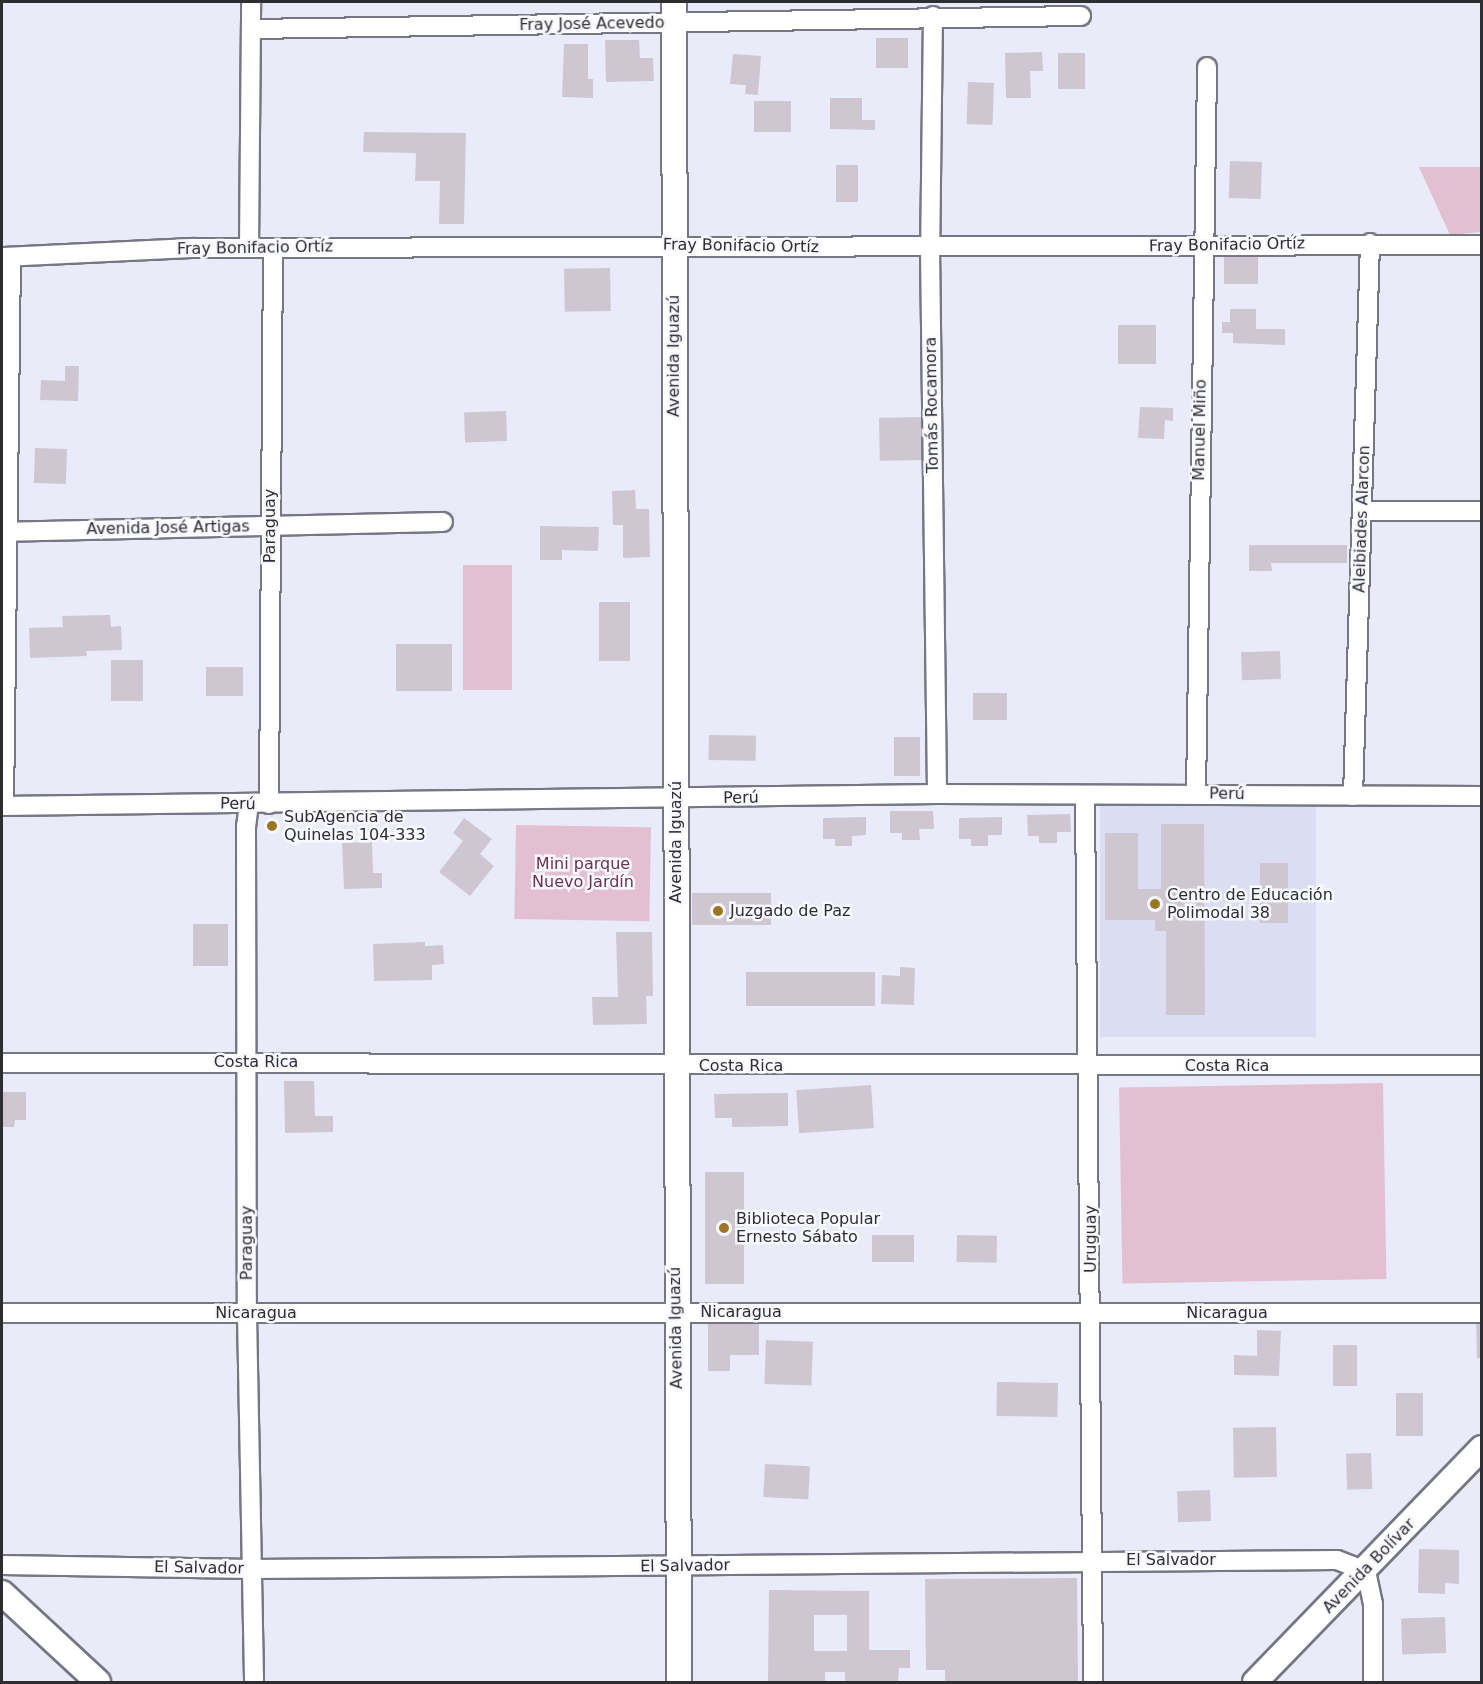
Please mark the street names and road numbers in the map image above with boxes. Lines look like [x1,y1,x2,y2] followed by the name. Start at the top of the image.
[519,13,665,35] street label: Fray José Acevedo
[1149,234,1305,256] street label: Fray Bonifacio Ortíz
[663,235,819,257] street label: Fray Bonifacio Ortíz
[177,237,333,259] street label: Fray Bonifacio Ortíz
[664,295,684,417] street label: Avenida Iguazú
[921,337,943,473] street label: Tomás Rocamora
[1190,379,1210,481] street label: Manuel Miño
[1350,445,1374,593] street label: Aleibiades Alarcon
[260,489,280,563] street label: Paraguay
[86,517,250,539] street label: Avenida José Artigas
[666,781,686,903] street label: Avenida Iguazú
[1209,784,1245,804] street label: Perú
[723,788,759,808] street label: Perú
[220,794,256,814] street label: Perú
[214,1052,298,1072] street label: Costa Rica
[699,1056,783,1076] street label: Costa Rica
[1185,1056,1269,1076] street label: Costa Rica
[1081,1205,1101,1273] street label: Uruguay
[237,1206,257,1280] street label: Paraguay
[665,1267,687,1389] street label: Avenida Iguazú
[700,1302,782,1322] street label: Nicaragua
[215,1303,297,1323] street label: Nicaragua
[1186,1303,1268,1323] street label: Nicaragua
[1319,1515,1419,1617] street label: Avenida Bolívar
[1126,1550,1216,1570] street label: El Salvador
[640,1556,730,1576] street label: El Salvador
[154,1558,244,1578] street label: El Salvador

